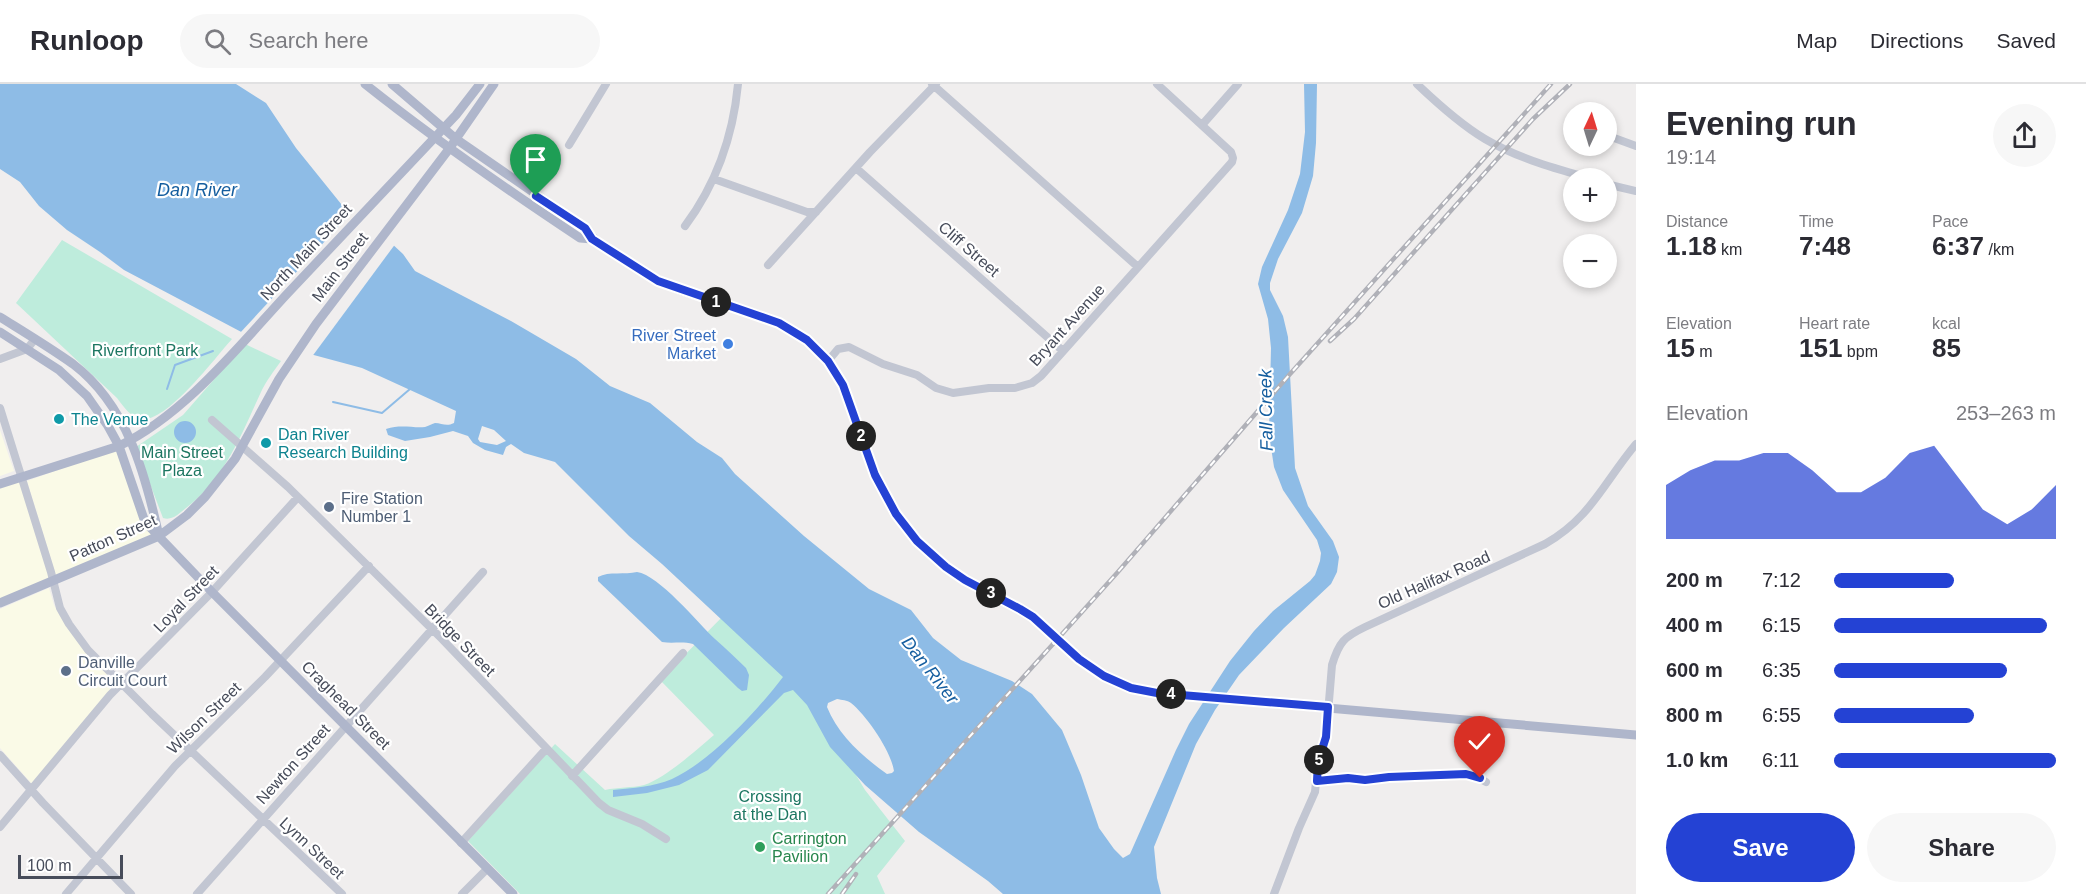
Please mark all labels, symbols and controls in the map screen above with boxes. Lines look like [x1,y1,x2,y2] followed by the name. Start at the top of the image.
[180,14,600,68] search box
[30,25,144,56] text: Runloop
[201,25,234,58] icon: search
[249,28,368,53] text: Search here
[1796,29,1837,52] text: Map
[1870,29,1963,52] text: Directions
[1996,29,2056,52] text: Saved
[1563,102,1617,156] north arrow
[1563,102,1617,288] map controls
[1993,104,2056,167] button: share
[1666,105,1857,142] text: Evening run
[510,134,561,196] pin
[519,143,552,176] icon: arrive
[1666,146,1716,168] text: 19:14
[1563,168,1617,222] button: +
[157,180,238,200] water label: Dan River
[256,200,356,304] street label: North Main Street
[1666,213,1728,230] text: Distance
[1799,213,1834,230] text: Time
[1932,213,1968,230] text: Pace
[935,218,1003,280] street label: Cliff Street
[308,229,372,305] street label: Main Street
[1666,231,1717,261] text: 1.18
[1799,231,1851,261] text: 7:48
[1932,231,1984,261] text: 6:37
[1563,234,1617,288] button: −
[1717,241,1742,258] text: km
[1984,241,2014,258] text: /km
[1026,281,1108,369] street label: Bryant Avenue
[701,287,731,317] pin: 1
[712,293,720,310] text: 1
[1666,315,1732,332] text: Elevation
[1799,315,1870,332] text: Heart rate
[1932,315,1960,332] text: kcal
[632,327,717,362] place label: River Street Market
[1666,333,1695,363] text: 15
[1799,333,1842,363] text: 151
[1932,333,1961,363] text: 85
[721,337,735,351] marker: River Street Market
[92,342,199,359] park label: Riverfront Park
[1695,343,1713,360] text: m
[1842,343,1878,360] text: bpm
[1255,368,1277,451] water label: Fall Creek
[1666,402,1748,424] text: Elevation
[1956,402,2056,424] text: 253–263 m
[71,411,149,428] place label: The Venue
[52,412,66,426] marker: The Venue
[846,421,876,451] pin: 2
[278,426,408,461] place label: Dan River Research Building
[857,427,865,444] text: 2
[259,436,273,450] marker: Dan River Research Building
[141,444,223,479] park label: Main Street Plaza
[341,490,423,525] place label: Fire Station Number 1
[322,500,336,514] marker: Fire Station Number 1
[67,511,160,565] street label: Patton Street
[1375,548,1493,612] street label: Old Halifax Road
[150,562,222,636] street label: Loyal Street
[1666,569,1723,591] text: 200 m
[1762,569,1801,591] text: 7:12
[976,578,1006,608] pin: 3
[987,584,995,601] text: 3
[421,601,499,680] street label: Bridge Street
[1666,614,1723,636] text: 400 m
[1762,614,1801,636] text: 6:15
[897,632,963,708] water label: Dan River
[78,654,167,689] place label: Danville Circuit Court
[298,657,394,753] street label: Craghead Street
[1666,659,1723,681] text: 600 m
[1762,659,1801,681] text: 6:35
[59,664,73,678] marker: Danville Circuit Court
[164,678,245,757] street label: Wilson Street
[1156,679,1186,709] pin: 4
[1167,685,1175,702] text: 4
[1666,704,1723,726] text: 800 m
[1762,704,1801,726] text: 6:55
[1454,716,1505,778] pin
[253,720,334,807] street label: Newton Street
[1463,725,1496,758] icon: check
[1304,745,1334,775] pin: 5
[1666,749,1728,771] text: 1.0 km
[1762,749,1799,771] text: 6:11
[1315,751,1323,768] text: 5
[733,788,807,823] park label: Crossing at the Dan
[1666,813,1855,882] button: Save
[1867,813,2056,882] button: Share
[276,814,348,882] street label: Lynn Street
[772,830,847,865] place label: Carrington Pavilion
[753,840,767,854] marker: Carrington Pavilion
[18,852,123,880] scale bar
[27,857,71,874] text: 100 m

